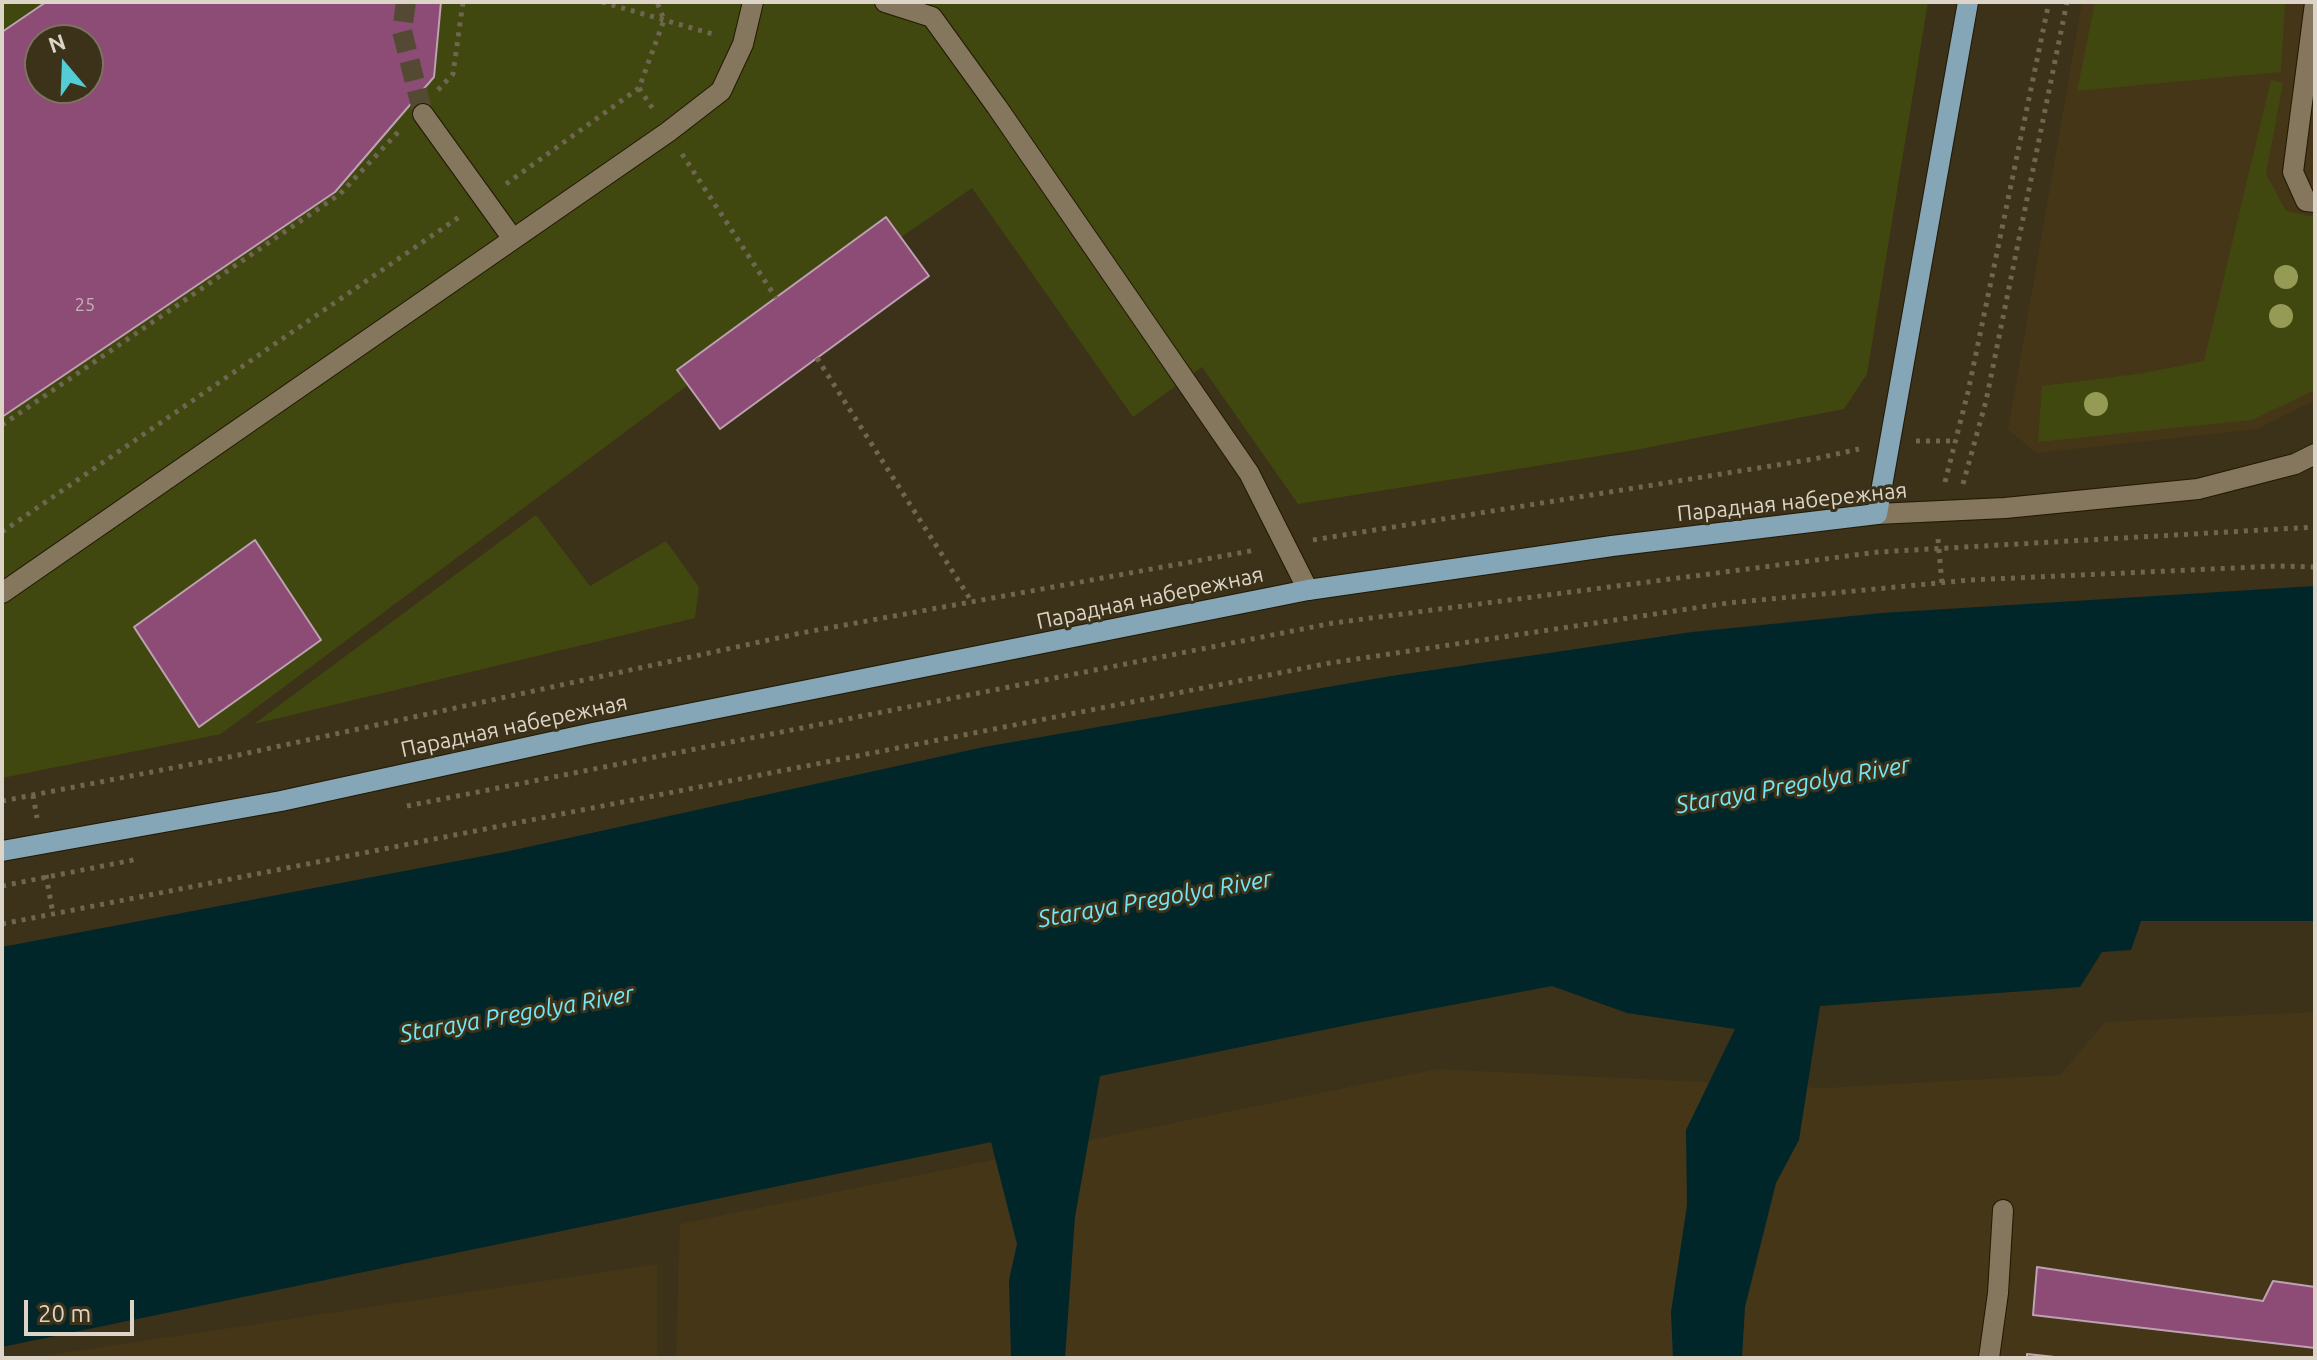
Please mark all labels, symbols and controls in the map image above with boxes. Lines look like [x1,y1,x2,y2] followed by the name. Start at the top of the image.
[24,24,104,104] north arrow
[45,28,69,57] text: N
[75,294,95,316] house number: 25
[1676,477,1908,527] street label: Парадная набережная
[1034,561,1266,635] street label: Парадная набережная
[398,689,630,763] street label: Парадная набережная
[1674,750,1912,820] water label: Staraya Pregolya River
[1036,864,1274,934] water label: Staraya Pregolya River
[398,979,636,1049] water label: Staraya Pregolya River
[28,1284,138,1334] scale bar
[38,1300,91,1327] text: 20 m

